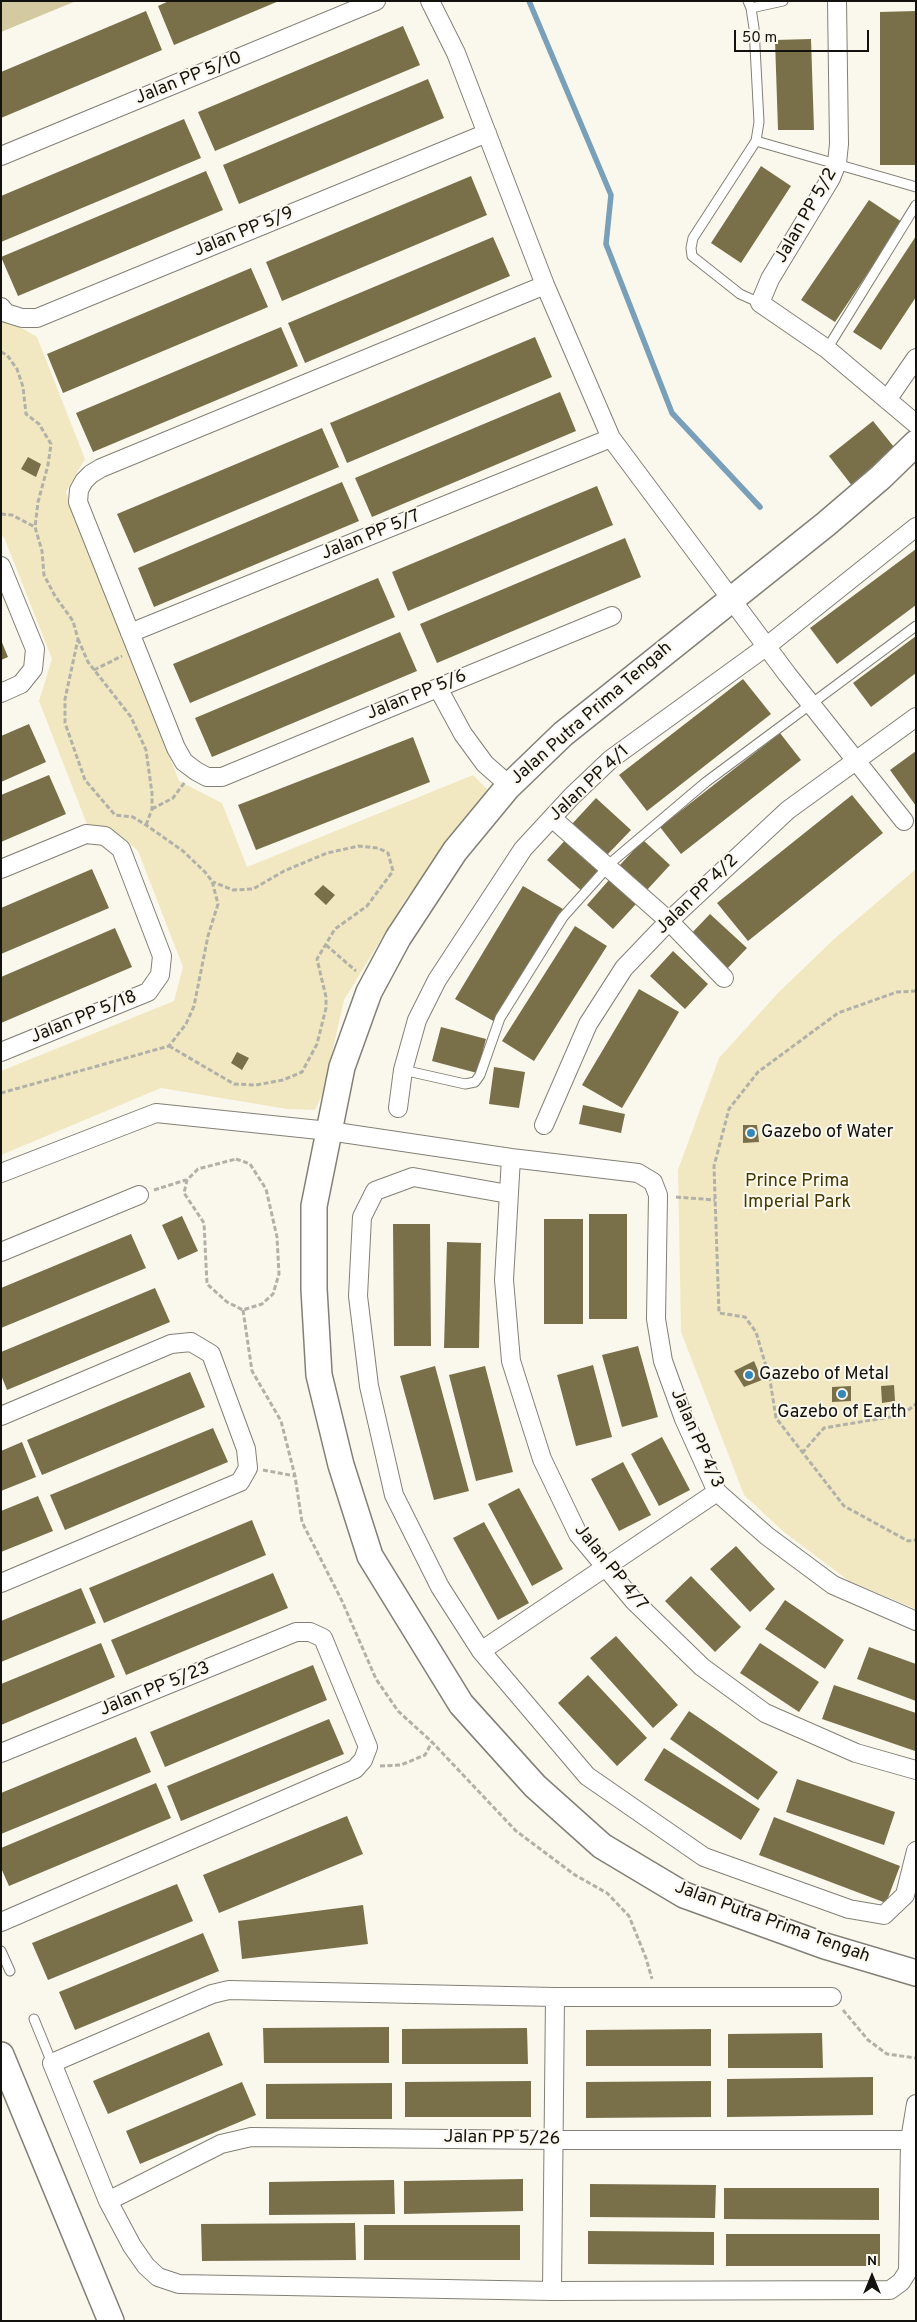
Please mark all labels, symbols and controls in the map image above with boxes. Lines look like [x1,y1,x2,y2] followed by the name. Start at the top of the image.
[737,20,872,52] scale bar
[742,29,777,48] text: 50 m
[132,48,246,110] street label: Jalan PP 5/10
[771,165,843,267] street label: Jalan PP 5/2
[191,203,297,263] street label: Jalan PP 5/9
[318,506,424,566] street label: Jalan PP 5/7
[507,638,677,790] street label: Jalan Putra Prima Tengah
[364,666,470,726] street label: Jalan PP 5/6
[545,741,635,827] street label: Jalan PP 4/1
[652,850,744,940] street label: Jalan PP 4/2
[28,987,140,1049] street label: Jalan PP 5/18
[761,1122,894,1144] place label: Gazebo of Water
[745,1127,757,1139] marker: Gazebo of Water
[743,1171,851,1214] park label: Prince Prima Imperial Park
[759,1364,889,1386] place label: Gazebo of Metal
[743,1369,755,1381] marker: Gazebo of Metal
[665,1386,727,1492] street label: Jalan PP 4/3
[836,1388,848,1400] marker: Gazebo of Earth
[777,1402,907,1424] place label: Gazebo of Earth
[569,1521,651,1615] street label: Jalan PP 4/7
[97,1658,213,1722] street label: Jalan PP 5/23
[671,1878,873,1968] street label: Jalan Putra Prima Tengah
[443,2127,561,2151] street label: Jalan PP 5/26
[847,2252,897,2302] north arrow
[867,2253,877,2270] text: N

